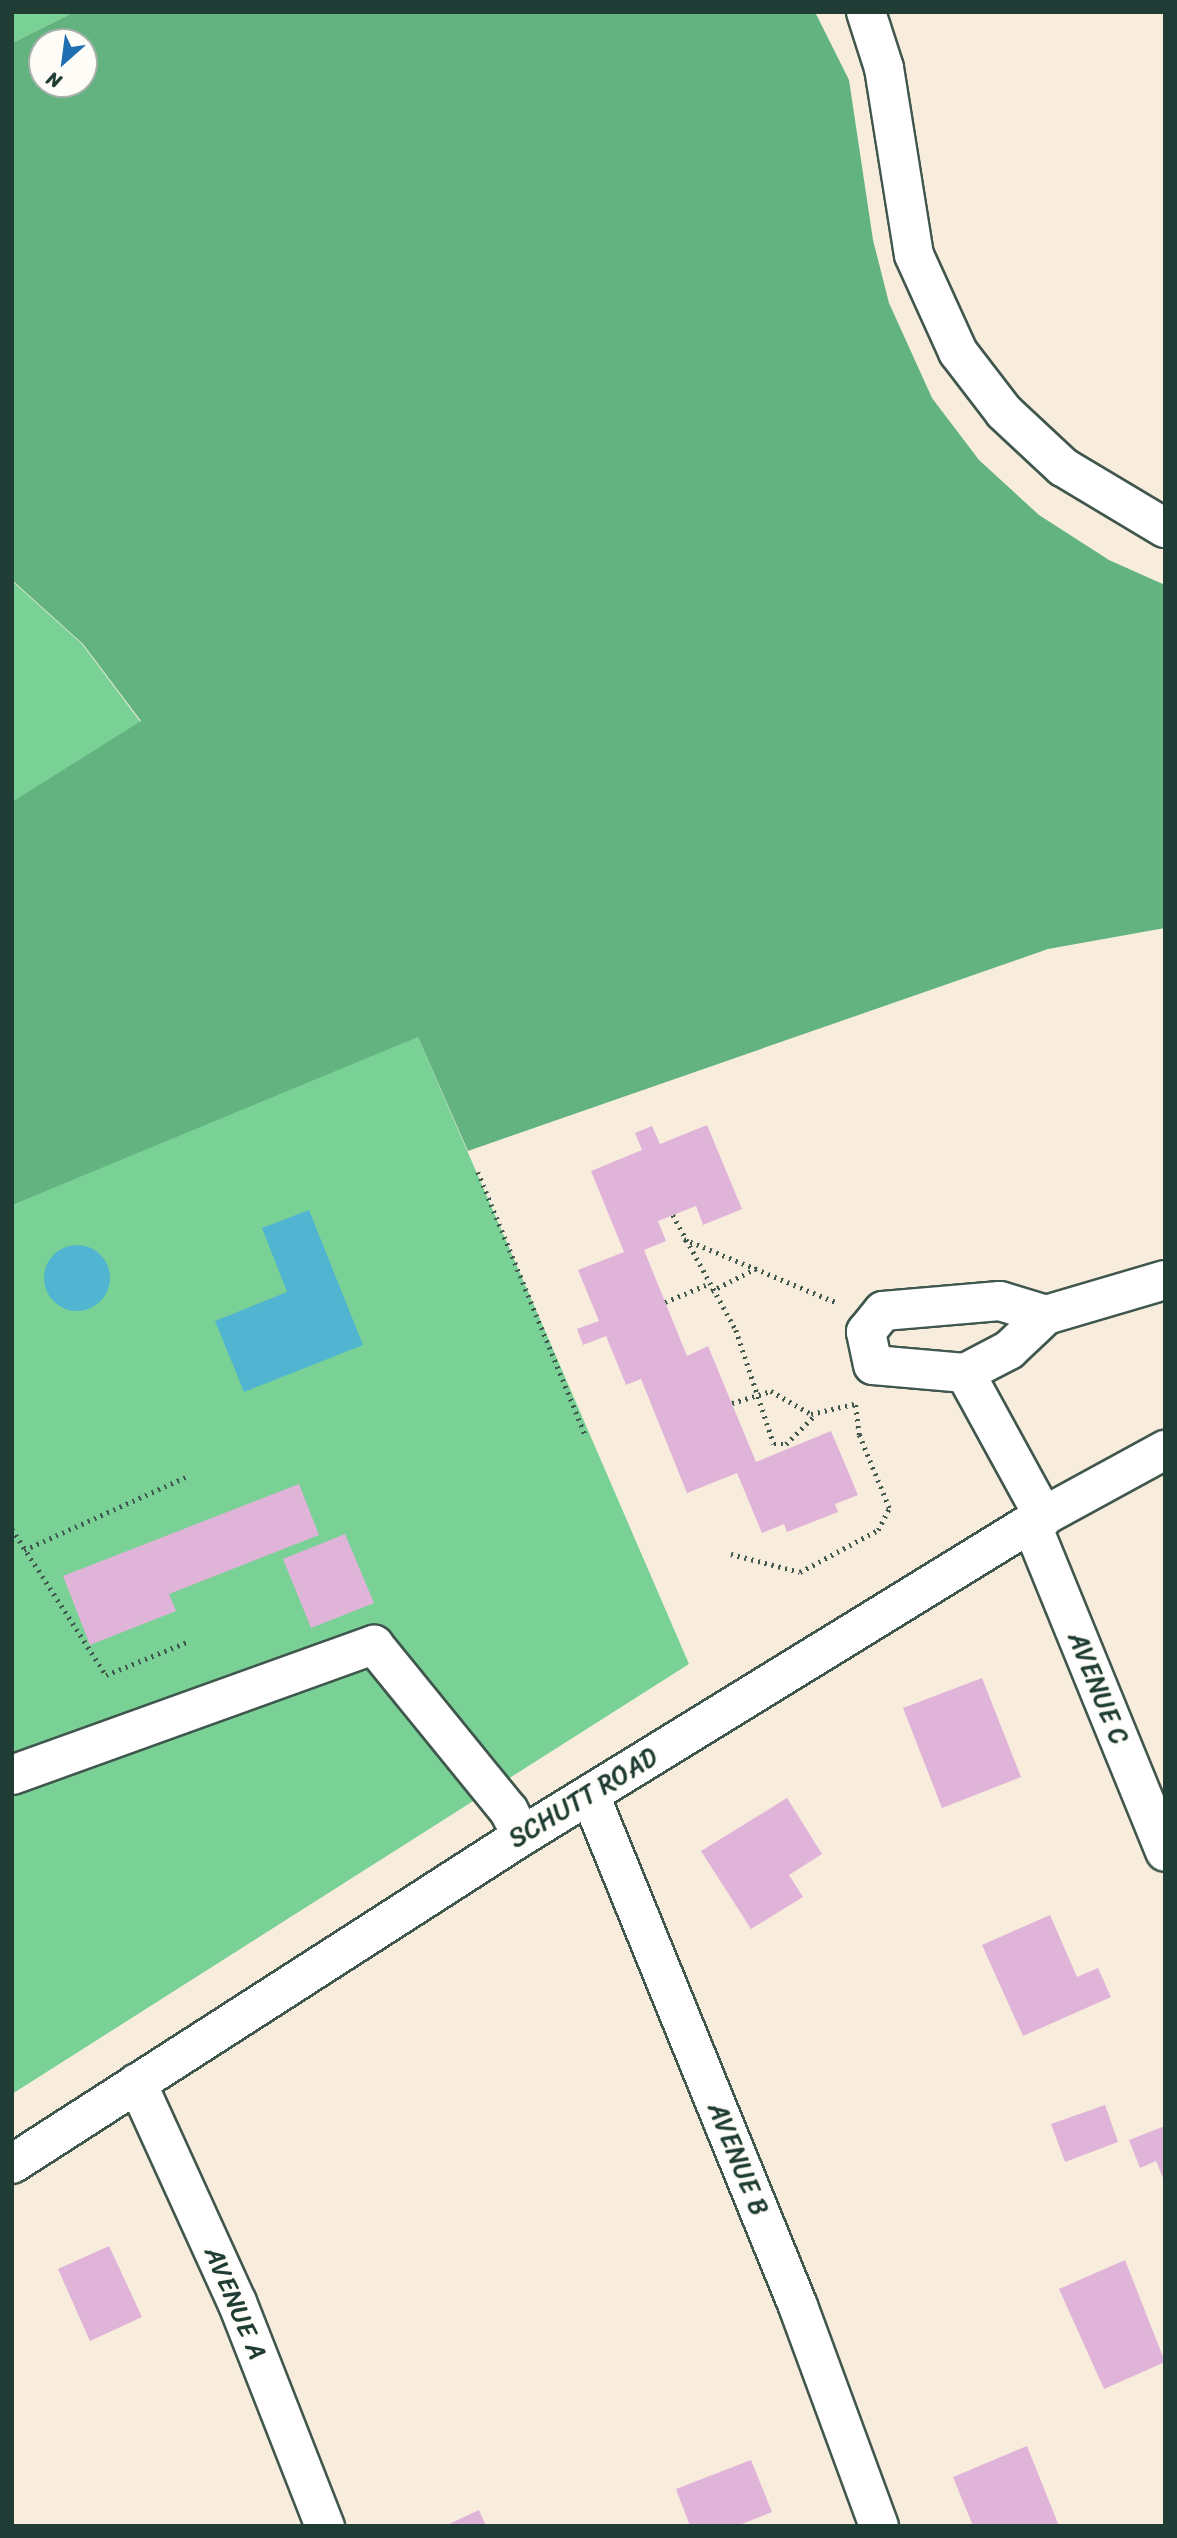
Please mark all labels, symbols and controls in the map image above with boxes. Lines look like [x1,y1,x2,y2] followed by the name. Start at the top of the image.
[28,28,98,98] north arrow
[40,63,67,98] text: N
[1061,1627,1135,1749] street label: AVENUE C
[503,1741,663,1855] street label: SCHUTT ROAD
[701,2098,775,2220] street label: AVENUE B
[197,2242,273,2364] street label: AVENUE A

